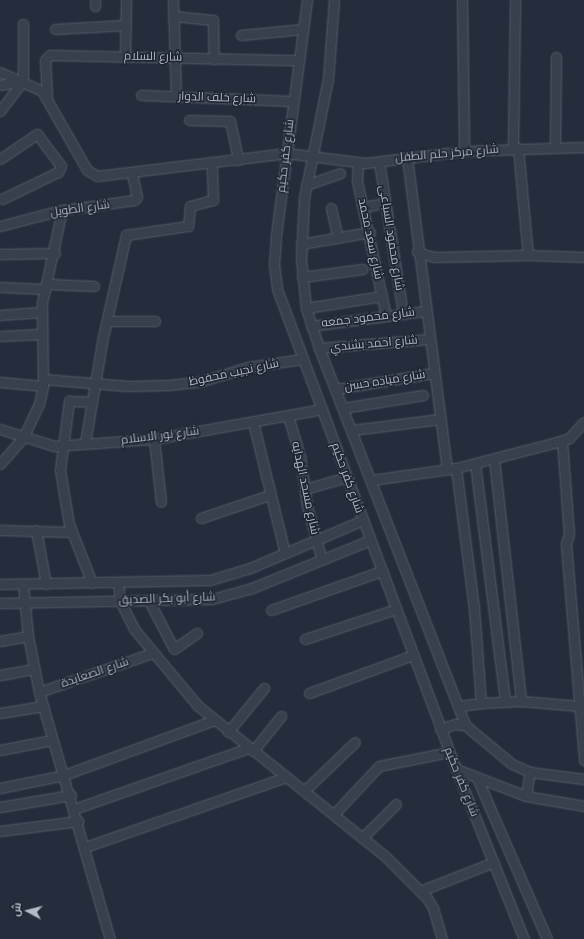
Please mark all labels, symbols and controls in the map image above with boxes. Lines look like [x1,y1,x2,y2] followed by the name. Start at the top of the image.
[124,49,182,65] street label: شارع السلام
[178,89,256,107] street label: شارع خلف الدوار
[274,118,298,194] street label: شارع كفر حكيم
[394,142,500,166] street label: شارع مركز حلم الطفل
[376,184,406,292] street label: شارع محمود السباعى
[354,197,386,281] street label: شارع سعد محمد
[49,198,111,220] street label: شارع الطويل
[320,305,416,331] street label: شارع محمود جمعه
[330,333,418,355] street label: شارع احمد بشندي
[188,356,280,390] street label: شارع نجيب محفوظ
[343,367,427,395] street label: شارع مياده حسن
[120,424,200,448] street label: شارع نور الاسلام
[288,440,322,536] street label: شارع مسجد الهدايه
[328,441,366,515] street label: شارع كفر حكيم
[118,590,216,608] street label: شارع أبو بكر الصديق
[59,655,131,691] street label: شارع الصعايدة
[440,745,482,819] street label: شارع كفر حكيم
[8,891,48,931] north arrow
[9,902,23,917] text: ش

